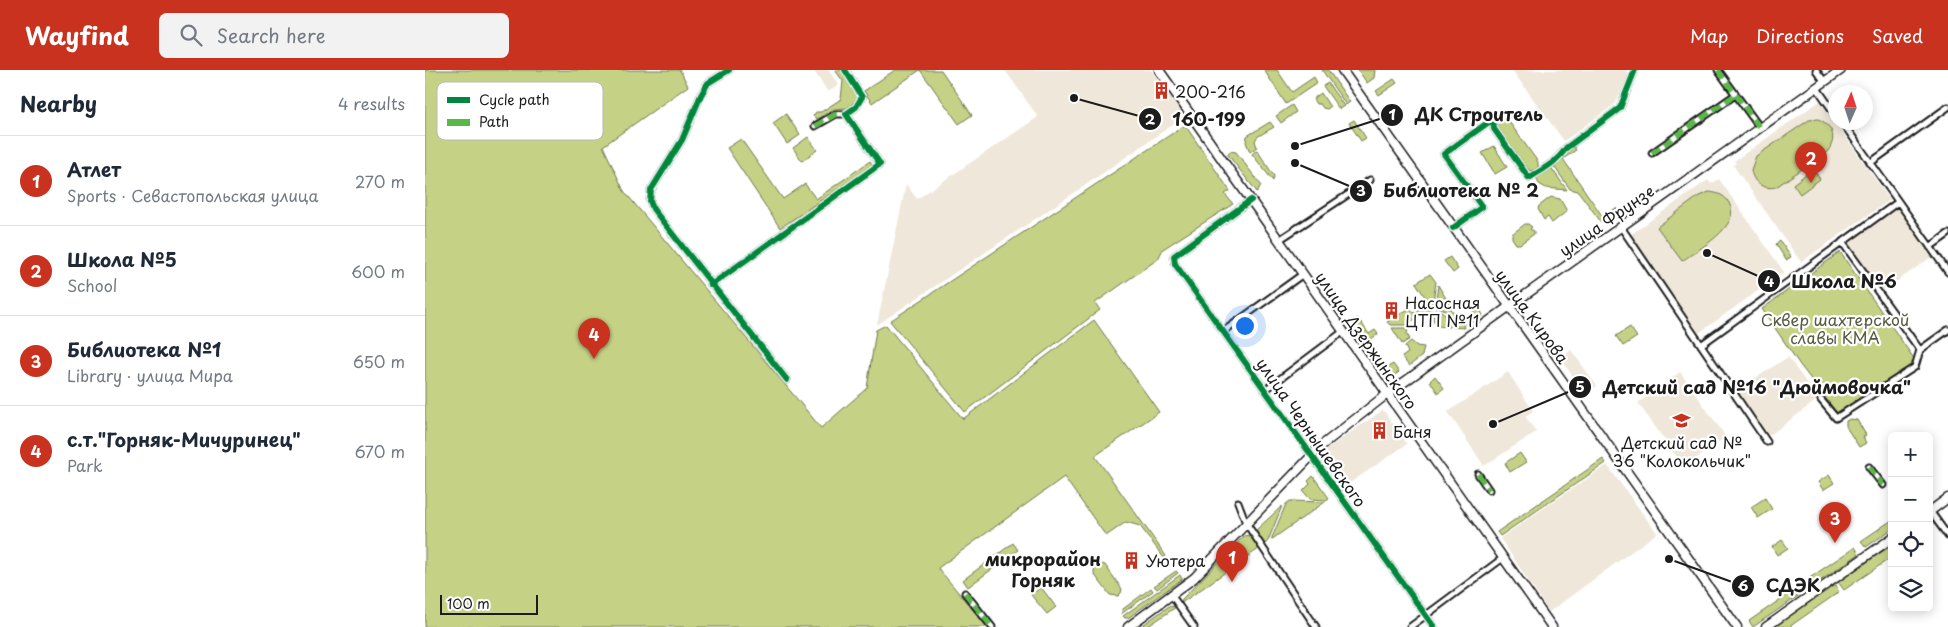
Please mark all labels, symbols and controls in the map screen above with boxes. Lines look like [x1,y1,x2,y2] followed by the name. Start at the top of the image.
[159,13,509,58] search box
[25,17,129,53] text: Wayfind
[177,21,205,49] icon: search
[217,21,325,49] text: Search here
[1690,22,1728,49] text: Map
[1756,22,1844,49] text: Directions
[1872,22,1923,49] text: Saved
[1175,79,1246,103] place label: 200-216
[1151,81,1171,101] building icon: 200-216
[437,82,603,140] legend
[1828,85,1873,130] north arrow
[20,87,97,119] text: Nearby
[479,89,550,110] text: Cycle path
[338,91,405,115] text: 4 results
[1379,98,1553,131] callout: ДК Строитель
[1414,100,1543,127] text: ДК Строитель
[1388,102,1396,125] text: 1
[1137,103,1256,136] callout: 160-199
[1172,105,1246,132] text: 160-199
[1145,107,1156,130] text: 2
[479,111,509,132] text: Path
[1795,142,1827,183] pin: 2
[67,155,121,183] text: Атлет
[32,169,40,193] text: 1
[355,169,405,193] text: 270 m
[1348,175,1549,208] callout: Библиотека № 2
[1383,176,1539,203] text: Библиотека № 2
[1356,178,1366,201] text: 3
[1554,178,1658,262] street label: улица Фрунзе
[67,183,319,207] text: Sports · Севастопольская улица
[67,245,177,273] text: Школа №5
[30,259,42,283] text: 2
[351,259,405,283] text: 600 m
[1491,264,1575,368] street label: улица Кирова
[1756,265,1907,298] callout: Школа №6
[1310,266,1424,414] street label: улица Дзержинского
[1791,267,1897,294] text: Школа №6
[1764,269,1774,292] text: 4
[67,273,117,297] text: School
[1405,290,1481,332] place label: Насосная ЦТП №11
[1381,301,1401,321] building icon: Насосная ЦТП №11
[1761,307,1909,349] park label: Сквер шахтерской славы КМА
[1232,313,1258,339] your location
[578,318,610,359] pin: 4
[67,335,221,363] text: Библиотека №1
[31,349,41,373] text: 3
[353,349,405,373] text: 650 m
[1251,352,1373,512] street label: улица Чернышевского
[67,363,233,387] text: Library · улица Мира
[1567,371,1921,404] callout: Детский сад №16 "Дюймовочка"
[1602,373,1911,400] text: Детский сад №16 "Дюймовочка"
[1575,374,1585,397] text: 5
[1672,410,1692,430] school or university icon: Детский сад № 36 "Колокольчик"
[1393,419,1432,443] place label: Баня
[1369,421,1389,441] building icon: Баня
[67,425,301,453] text: с.т."Горняк-Мичуринец"
[1613,430,1751,472] place label: Детский сад № 36 "Колокольчик"
[1888,432,1933,612] map controls
[1888,432,1933,477] button: +
[31,439,41,463] text: 4
[355,439,405,463] text: 670 m
[67,453,103,477] text: Park
[1888,477,1933,522] button: −
[1819,502,1851,543] pin: 3
[1888,522,1933,567] button: locate
[1216,541,1248,582] pin: 1
[985,545,1101,593] district label: микрорайон Горняк
[1146,548,1205,572] place label: Уютера
[1122,550,1142,570] building icon: Уютера
[1888,567,1933,612] button: layers
[1731,569,1830,602] callout: СДЭК
[1766,571,1821,598] text: СДЭК
[1738,573,1749,596] text: 6
[440,592,537,615] scale bar
[447,593,490,614] text: 100 m

